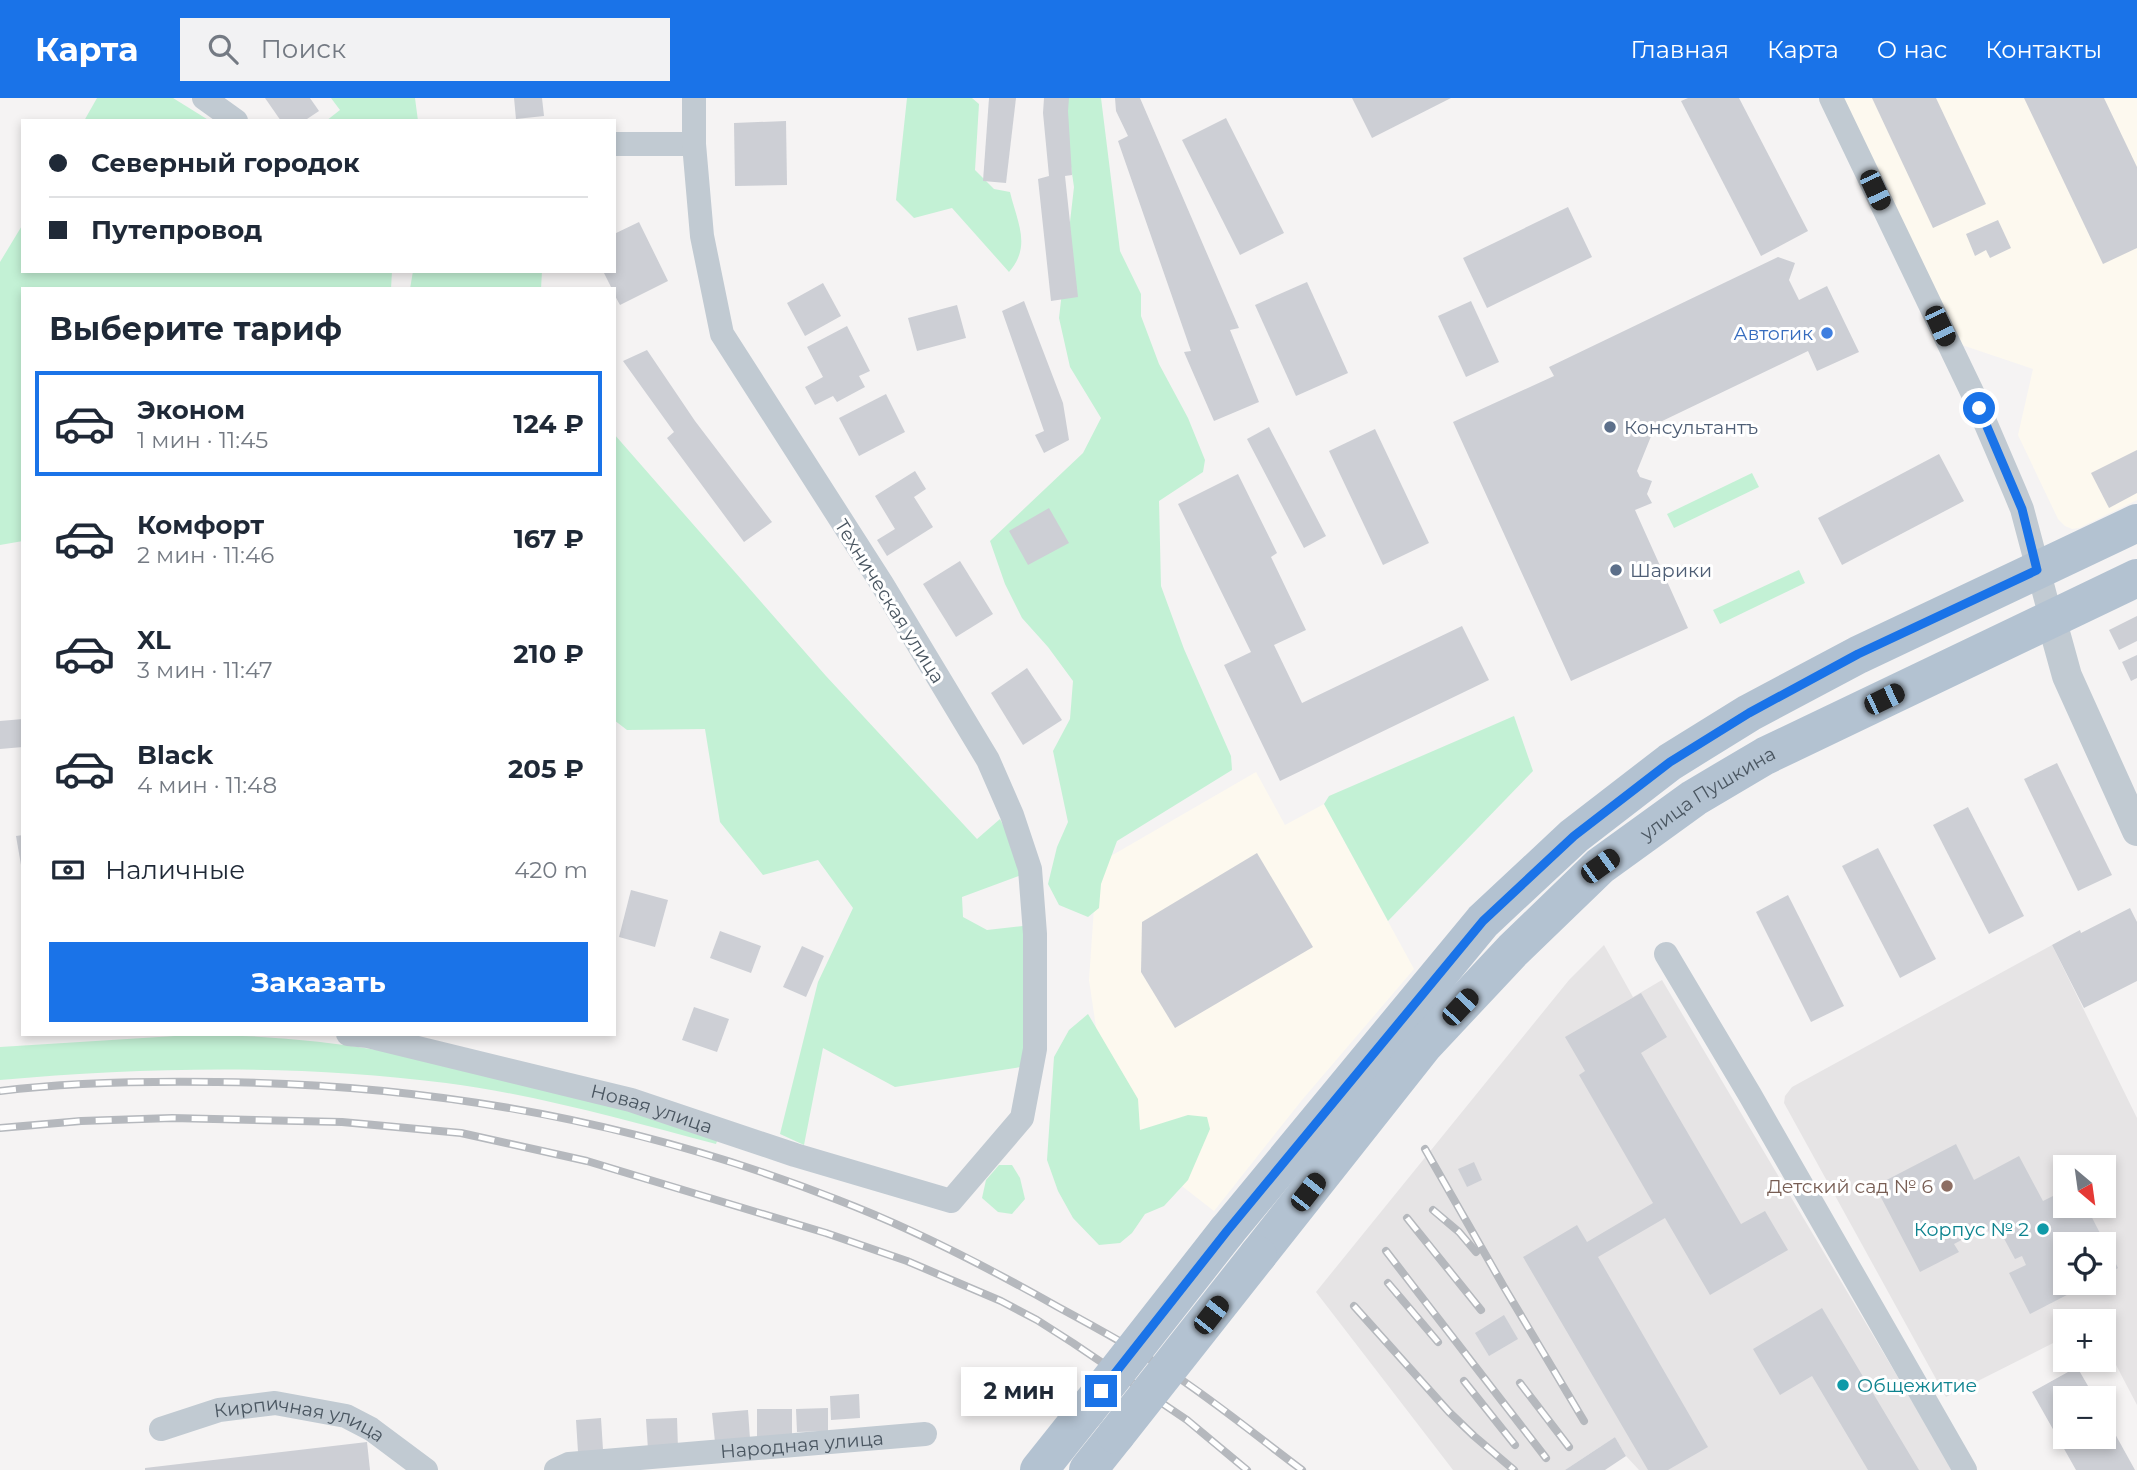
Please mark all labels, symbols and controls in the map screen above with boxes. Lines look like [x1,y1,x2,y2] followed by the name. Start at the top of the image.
[180,18,670,81] search box
[35,29,138,69] text: Карта
[204,30,242,68] icon: search
[260,33,346,65] text: Поиск
[1631,35,1729,64] text: Главная
[1767,35,1839,64] text: Карта
[1877,35,1947,64] text: О нас
[1985,35,2102,64] text: Контакты
[91,147,360,179] text: Северный городок
[1857,167,1894,213] car
[91,214,262,246] text: Путепровод
[1922,303,1959,349] car
[49,309,342,348] text: Выберите тариф
[1734,322,1813,345] place label: Автогик
[1819,325,1835,341] marker: Автогик
[53,392,116,455] icon: car
[1963,392,1995,424] route start
[137,394,245,426] text: Эконом
[513,408,584,440] text: 124 ₽
[1624,416,1758,439] place label: Консультантъ
[1602,419,1618,435] marker: Консультантъ
[137,426,268,454] text: 1 мин · 11:45
[53,507,116,570] icon: car
[137,509,264,541] text: Комфорт
[830,515,949,688] street label: Техническая улица
[514,523,584,555] text: 167 ₽
[137,541,274,569] text: 2 мин · 11:46
[1630,559,1712,582] place label: Шарики
[1608,562,1624,578] marker: Шарики
[53,622,116,685] icon: car
[137,624,171,656] text: XL
[513,638,584,670] text: 210 ₽
[137,656,272,684] text: 3 мин · 11:47
[1861,680,1908,718] car
[53,737,116,800] icon: car
[137,739,213,771] text: Black
[1635,742,1779,846] street label: улица Пушкина
[508,753,584,785] text: 205 ₽
[137,771,277,799] text: 4 мин · 11:48
[1577,845,1624,887] car
[49,851,87,889] icon: cash
[105,854,245,886] text: Наличные
[514,856,588,884] text: 420 m
[49,942,588,1022] button: Заказать
[1438,984,1483,1030] car
[588,1080,715,1139] street label: Новая улица
[2053,1155,2116,1218] north arrow
[2053,1155,2116,1449] map controls
[1287,1169,1330,1215] car
[1767,1175,1933,1198] place label: Детский сад № 6
[1939,1178,1955,1194] marker: Детский сад № 6
[1914,1218,2029,1241] place label: Корпус № 2
[2035,1221,2051,1237] marker: Корпус № 2
[2053,1232,2116,1295] button: locate
[1190,1292,1233,1338] car
[2053,1309,2116,1372] button: +
[961,1366,1076,1416] callout: 2 мин
[1857,1374,1977,1397] place label: Общежитие
[1085,1375,1117,1407] route end
[983,1377,1055,1405] text: 2 мин
[1835,1377,1851,1393] marker: Общежитие
[2053,1386,2116,1449] button: −
[212,1392,389,1447] street label: Кирпичная улица
[719,1427,885,1463] street label: Народная улица

